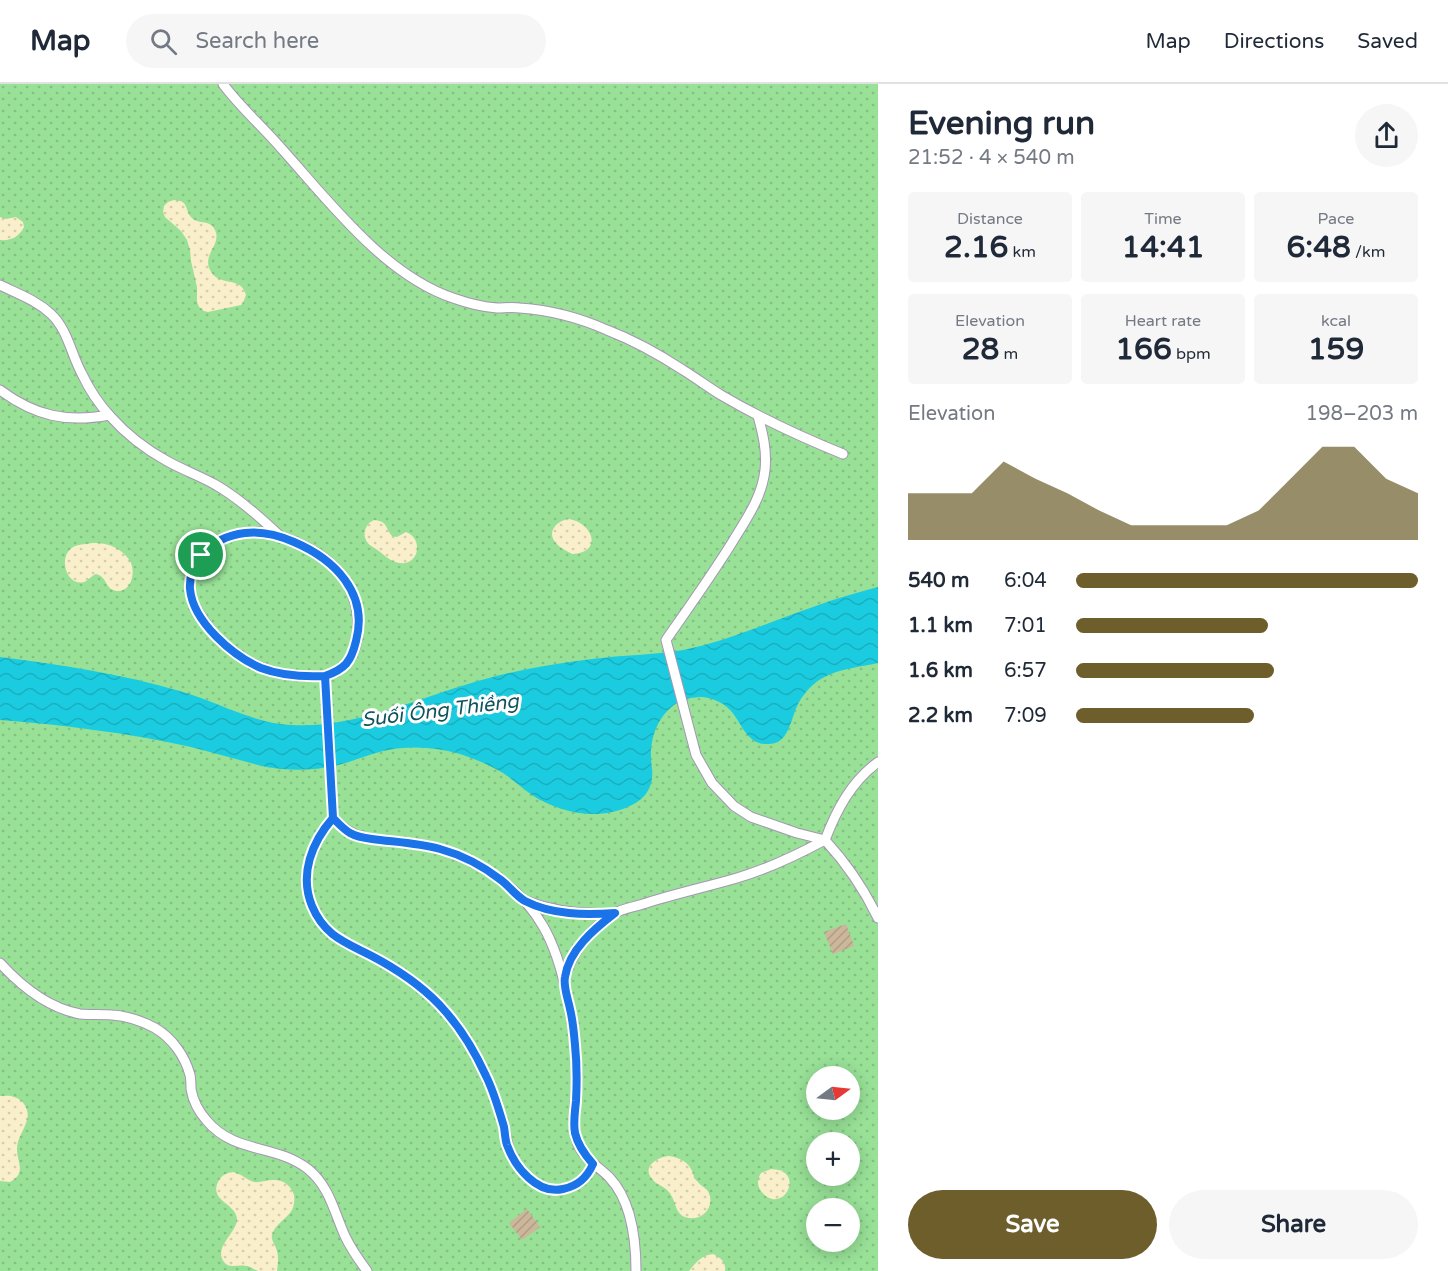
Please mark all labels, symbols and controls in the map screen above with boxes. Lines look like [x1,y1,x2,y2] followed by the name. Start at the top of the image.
[126,14,546,68] search box
[30,24,90,58] text: Map
[147,25,180,58] icon: search
[195,28,319,54] text: Search here
[1145,29,1191,54] text: Map
[1224,29,1324,54] text: Directions
[1357,29,1418,54] text: Saved
[908,104,1095,143] text: Evening run
[1355,104,1418,167] button: share
[908,146,1075,170] text: 21:52 · 4 × 540 m
[957,209,1023,229] text: Distance
[1144,209,1182,229] text: Time
[1318,209,1354,229] text: Pace
[944,229,1008,266] text: 2.16
[1121,229,1205,266] text: 14:41
[1287,229,1351,266] text: 6:48
[1008,242,1036,262] text: km
[1351,242,1385,262] text: /km
[955,311,1025,331] text: Elevation
[1125,311,1201,331] text: Heart rate
[1321,311,1351,331] text: kcal
[962,331,999,368] text: 28
[1115,331,1172,368] text: 166
[1308,331,1364,368] text: 159
[999,344,1018,364] text: m
[1172,344,1211,364] text: bpm
[908,402,995,426] text: Elevation
[1305,402,1418,426] text: 198–203 m
[175,529,226,580] pin
[184,538,217,571] icon: arrive
[908,569,969,593] text: 540 m
[1004,569,1047,593] text: 6:04
[908,614,973,638] text: 1.1 km
[1004,614,1047,638] text: 7:01
[908,659,973,683] text: 1.6 km
[1004,659,1047,683] text: 6:57
[360,689,521,733] water label: Suối Ông Thiềng
[908,704,973,728] text: 2.2 km
[1004,704,1047,728] text: 7:09
[806,1066,860,1120] north arrow
[806,1066,860,1252] map controls
[806,1132,860,1186] button: +
[908,1190,1157,1259] button: Save
[1169,1190,1418,1259] button: Share
[806,1198,860,1252] button: −

